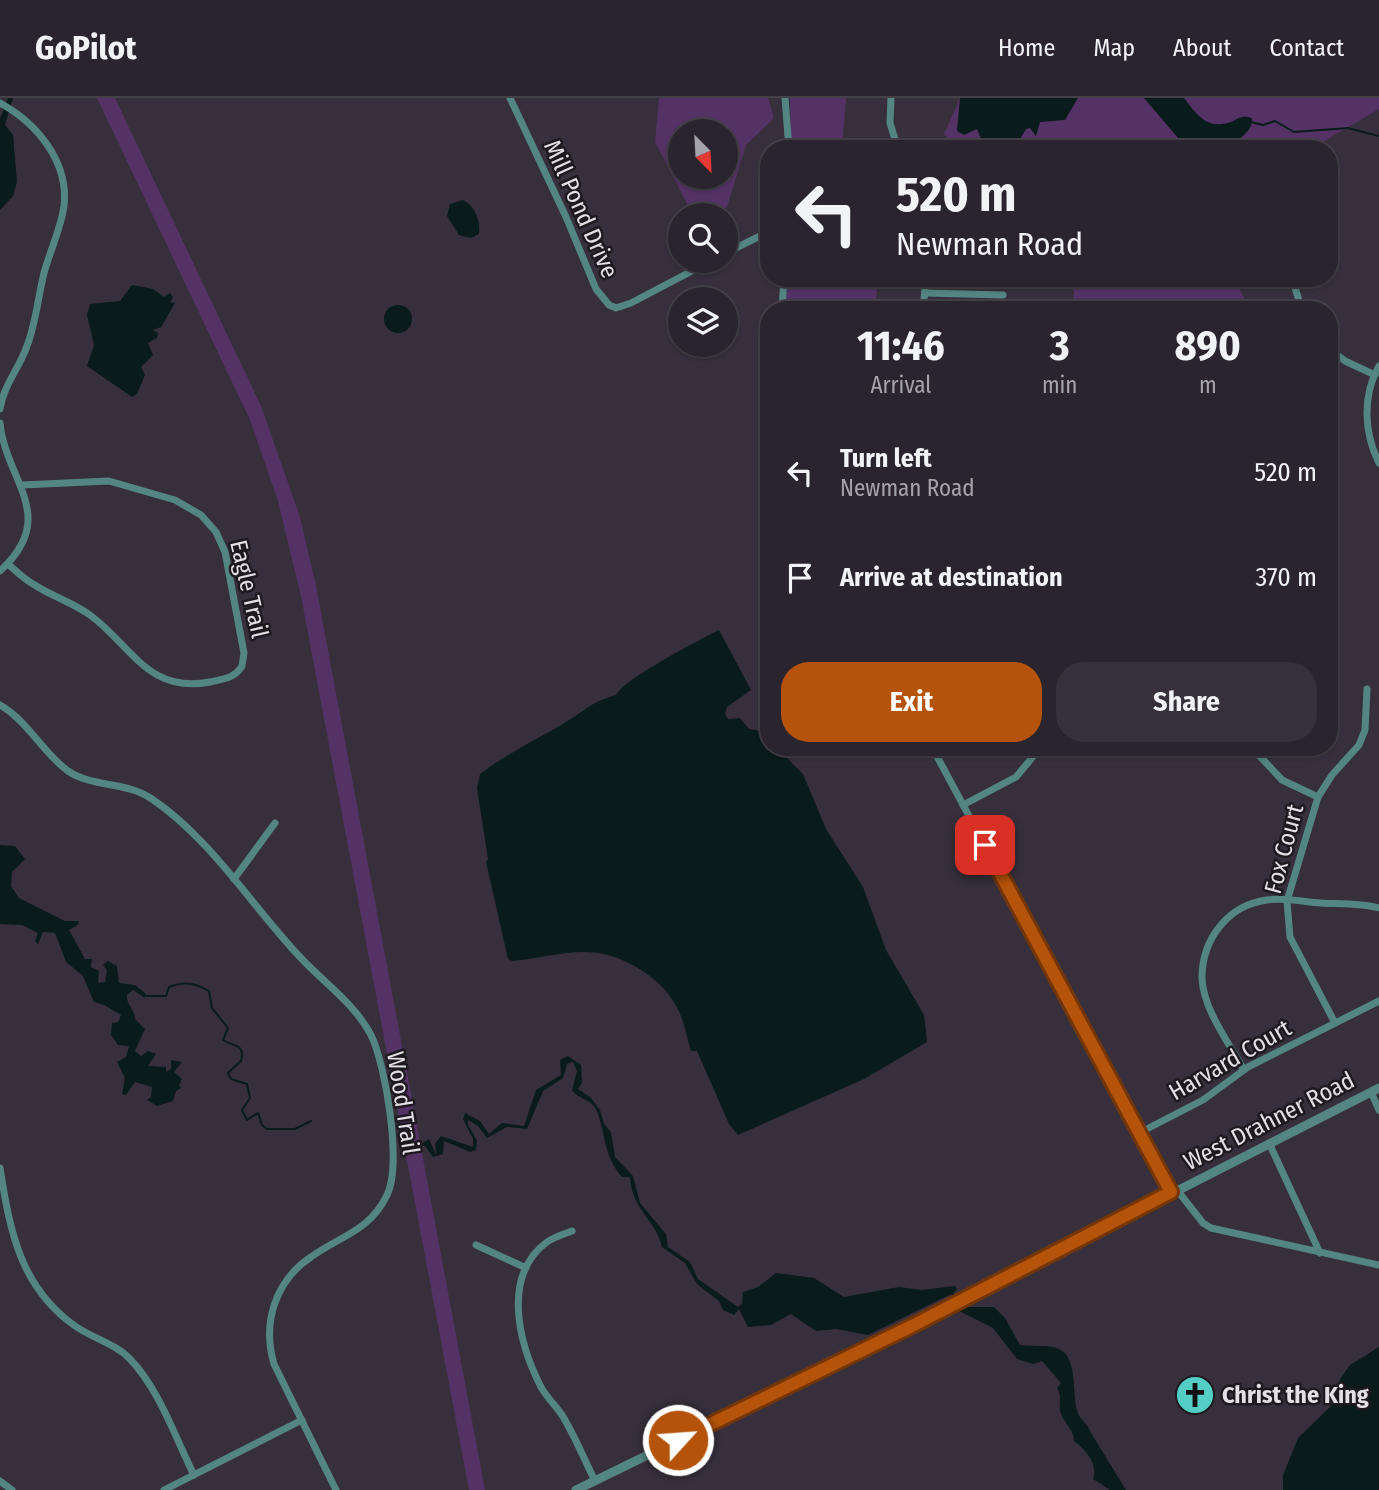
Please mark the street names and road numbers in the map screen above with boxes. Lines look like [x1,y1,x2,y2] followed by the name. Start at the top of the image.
[538,136,624,282] street label: Mill Pond Drive
[224,537,274,641] street label: Eagle Trail
[1259,801,1309,897] street label: Fox Court
[1164,1014,1296,1106] street label: Harvard Court
[381,1050,425,1156] street label: Wood Trail
[1179,1066,1359,1176] street label: West Drahner Road

